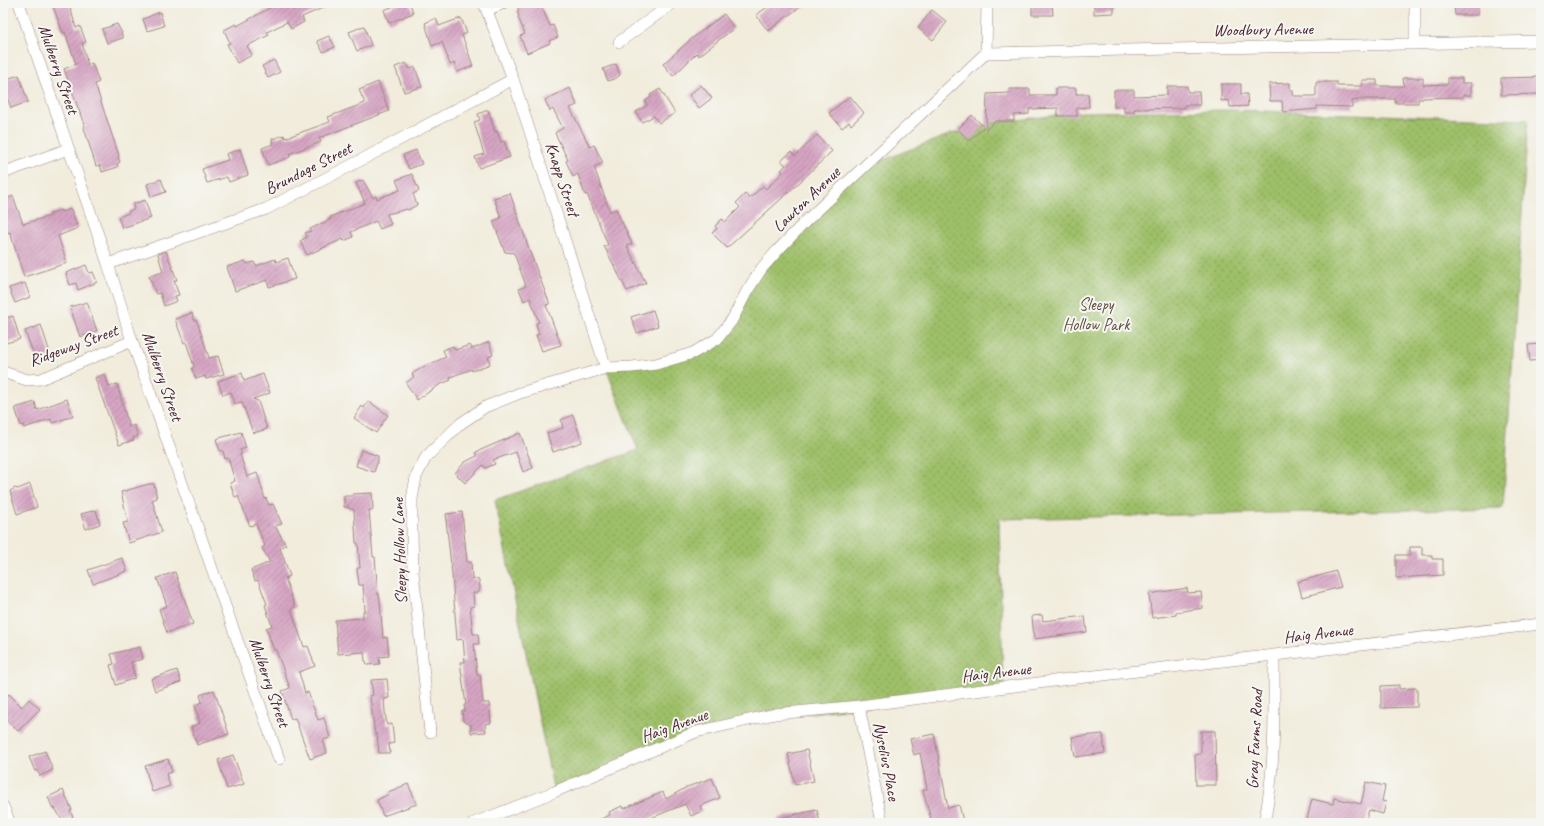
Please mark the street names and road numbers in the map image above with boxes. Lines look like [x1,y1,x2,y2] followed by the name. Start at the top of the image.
[1213,18,1315,41] street label: Woodbury Avenue
[33,22,84,119] street label: Mulberry Street
[261,137,357,199] street label: Brundage Street
[541,140,585,221] street label: Knapp Street
[768,161,846,237] street label: Lawton Avenue
[26,319,123,371] street label: Ridgeway Street
[137,329,188,426] street label: Mulberry Street
[387,496,412,604] street label: Sleepy Hollow Lane
[1282,619,1355,648] street label: Haig Avenue
[244,635,295,732] street label: Mulberry Street
[960,658,1033,687] street label: Haig Avenue
[1241,686,1268,789] street label: Gray Farms Road
[638,703,712,747] street label: Haig Avenue
[869,720,905,804] street label: Nyselius Place

